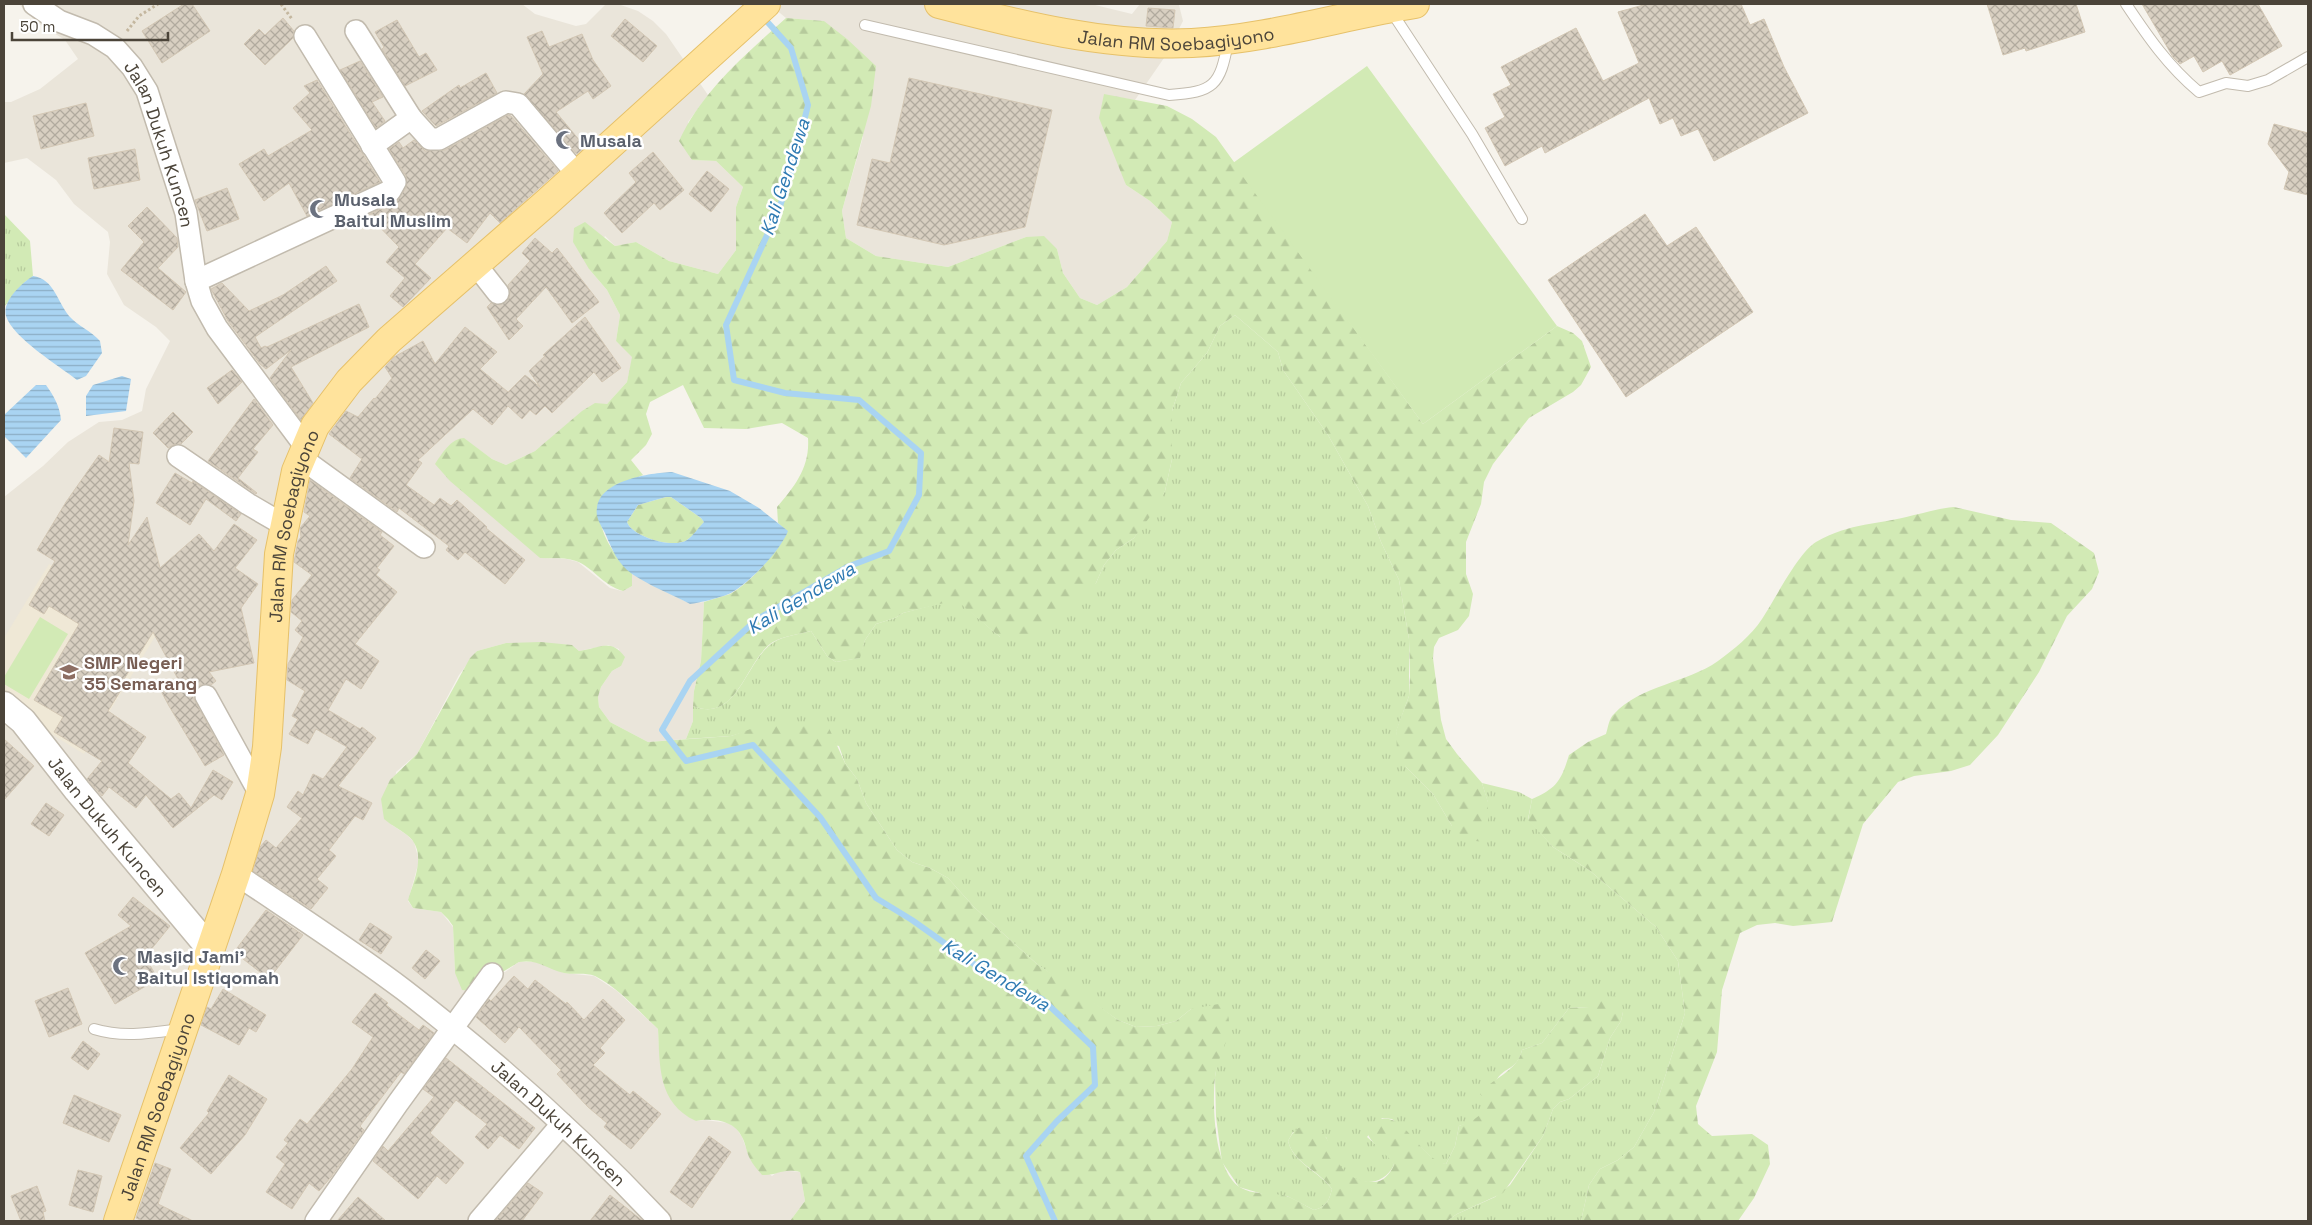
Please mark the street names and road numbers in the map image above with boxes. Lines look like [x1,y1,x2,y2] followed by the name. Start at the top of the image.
[1076,21,1276,55] street label: Jalan RM Soebagiyono
[120,57,199,229] street label: Jalan Dukuh Kuncen
[263,426,324,623] street label: Jalan RM Soebagiyono
[43,751,173,901] street label: Jalan Dukuh Kuncen
[114,1009,200,1204] street label: Jalan RM Soebagiyono
[487,1054,631,1191] street label: Jalan Dukuh Kuncen

